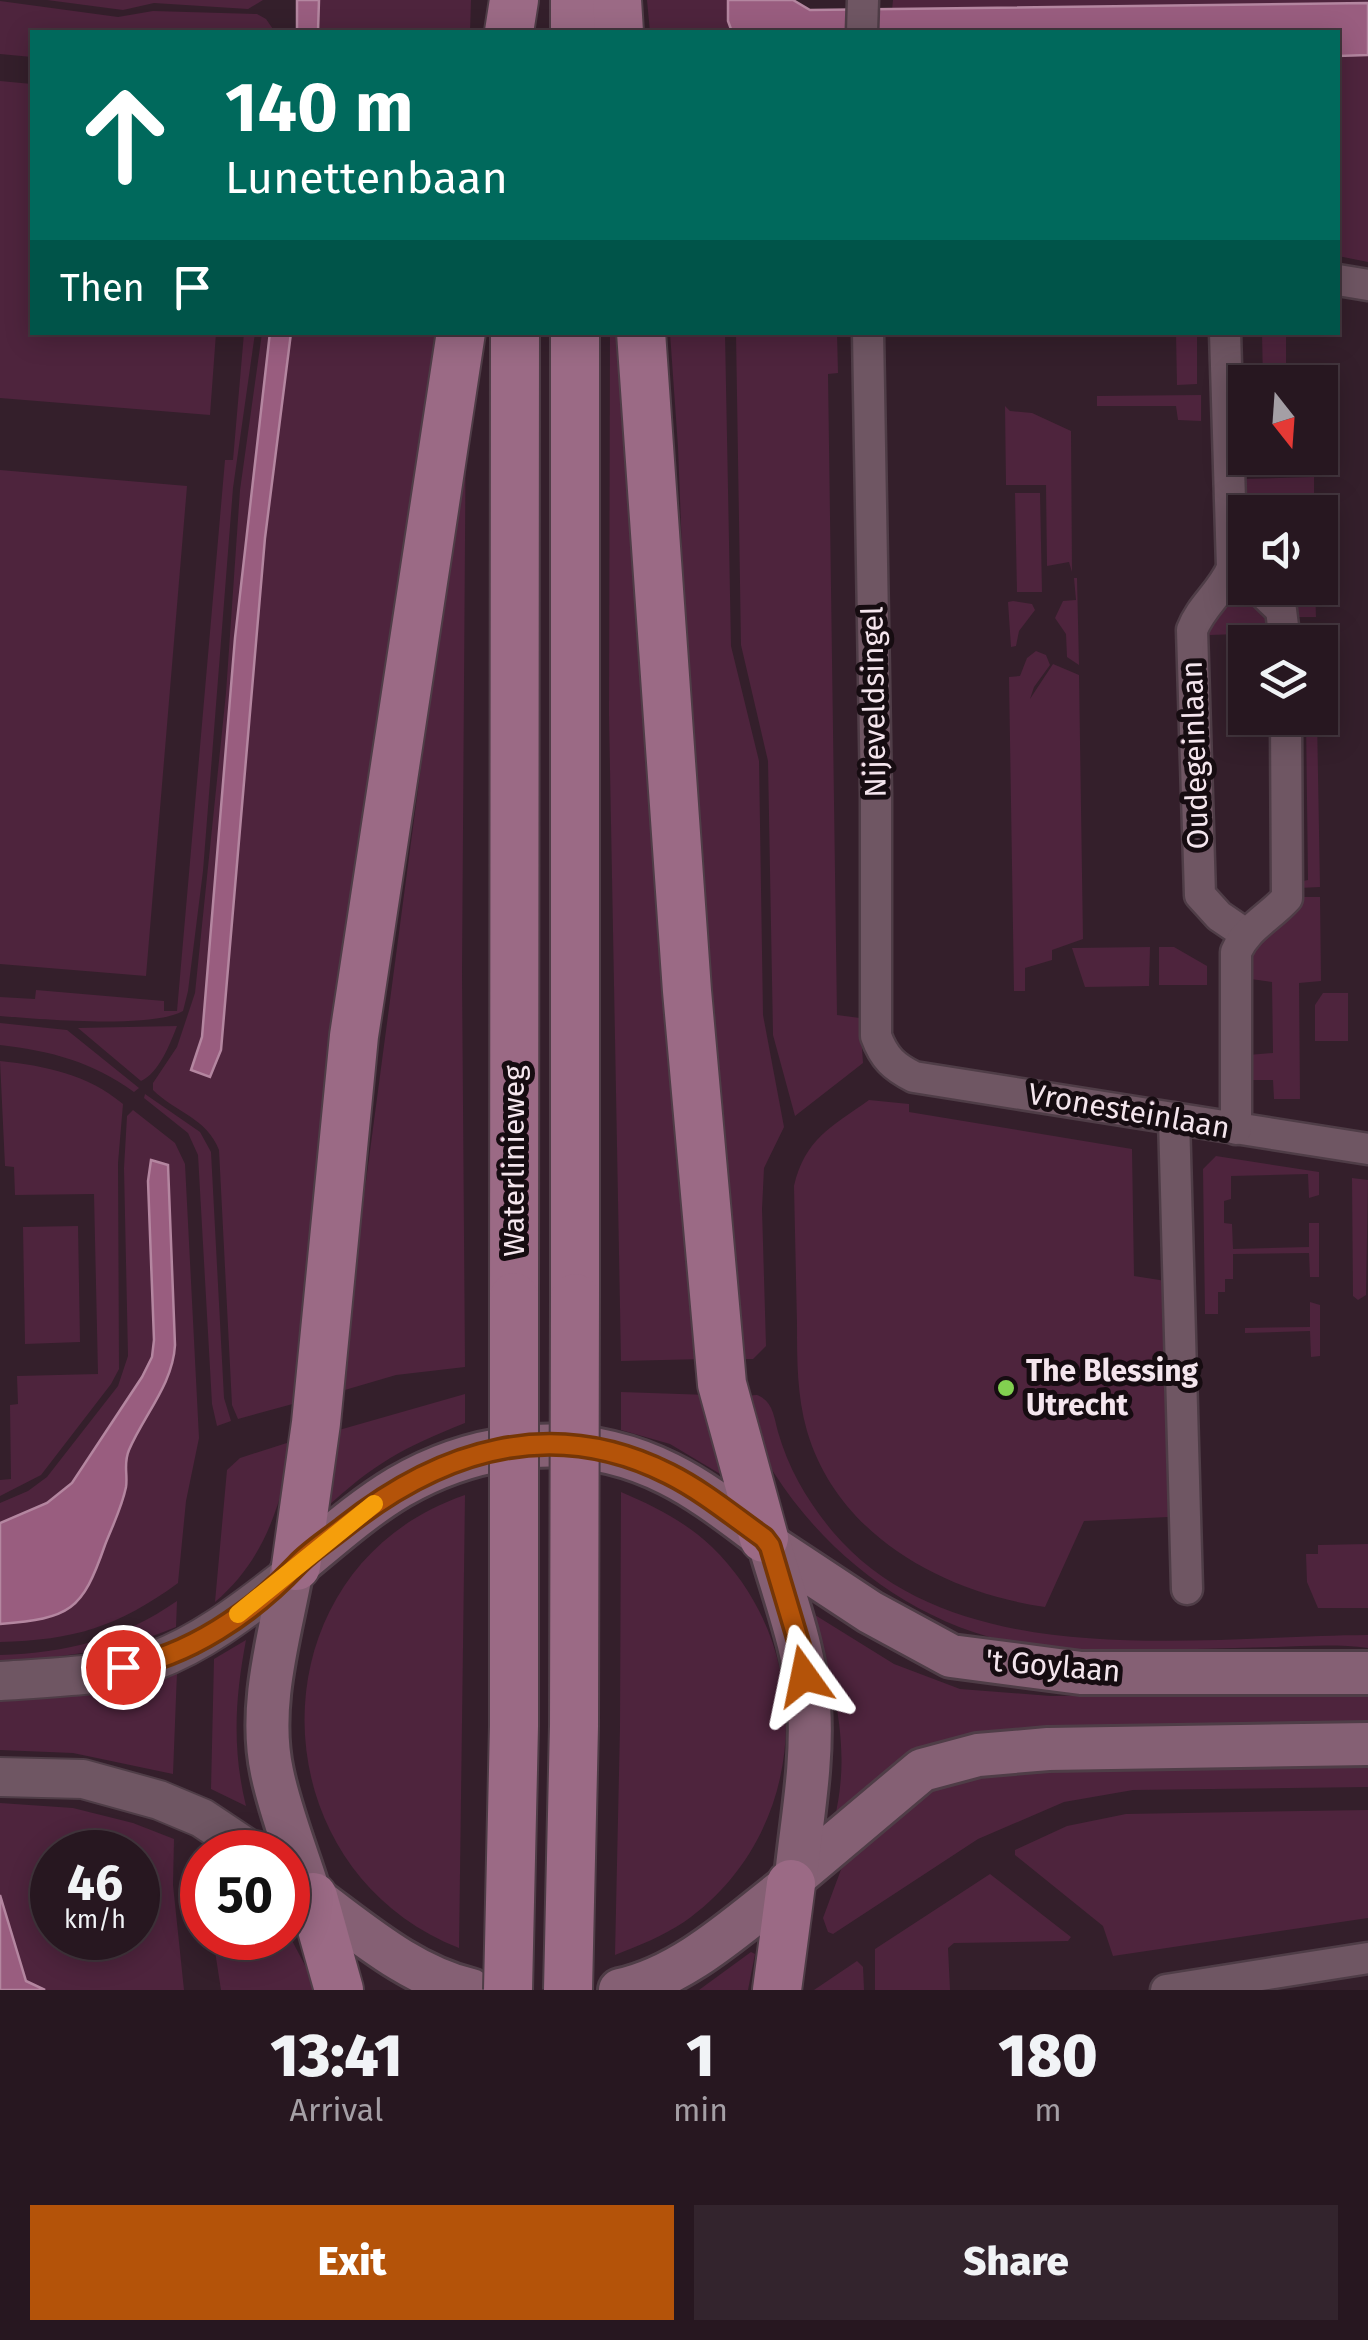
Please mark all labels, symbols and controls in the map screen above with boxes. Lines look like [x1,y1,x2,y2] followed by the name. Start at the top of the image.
[225,66,414,150] text: 140 m
[60,70,190,200] icon: ahead
[225,151,508,205] text: Lunettenbaan
[165,260,220,315] icon: arrive
[60,265,145,311] text: Then
[1228,365,1338,475] north arrow
[1228,365,1338,735] map controls
[1228,495,1338,605] button: sound
[854,606,894,798] street label: Nijeveldsingel
[1228,625,1338,735] button: layers
[1174,660,1216,850] street label: Oudegeinlaan
[496,1065,532,1257] street label: Waterlinieweg
[1025,1076,1233,1146] street label: Vronesteinlaan
[1026,1353,1199,1423] place label: The Blessing Utrecht
[995,1377,1017,1399] marker: The Blessing Utrecht
[752,1624,856,1728] position arrow
[81,1625,166,1710] pin
[96,1640,151,1695] icon: arrive
[984,1642,1122,1690] street label: 't Goylaan
[180,1830,310,1960] speed limit sign: 50
[67,1853,123,1913] text: 46
[64,1905,126,1935] text: km/h
[270,2020,403,2092] text: 13:41
[686,2020,715,2092] text: 1
[998,2020,1098,2092] text: 180
[290,2091,383,2129] text: Arrival
[673,2091,728,2129] text: min
[1034,2091,1062,2129] text: m
[30,2205,674,2320] button: Exit
[694,2205,1338,2320] button: Share

